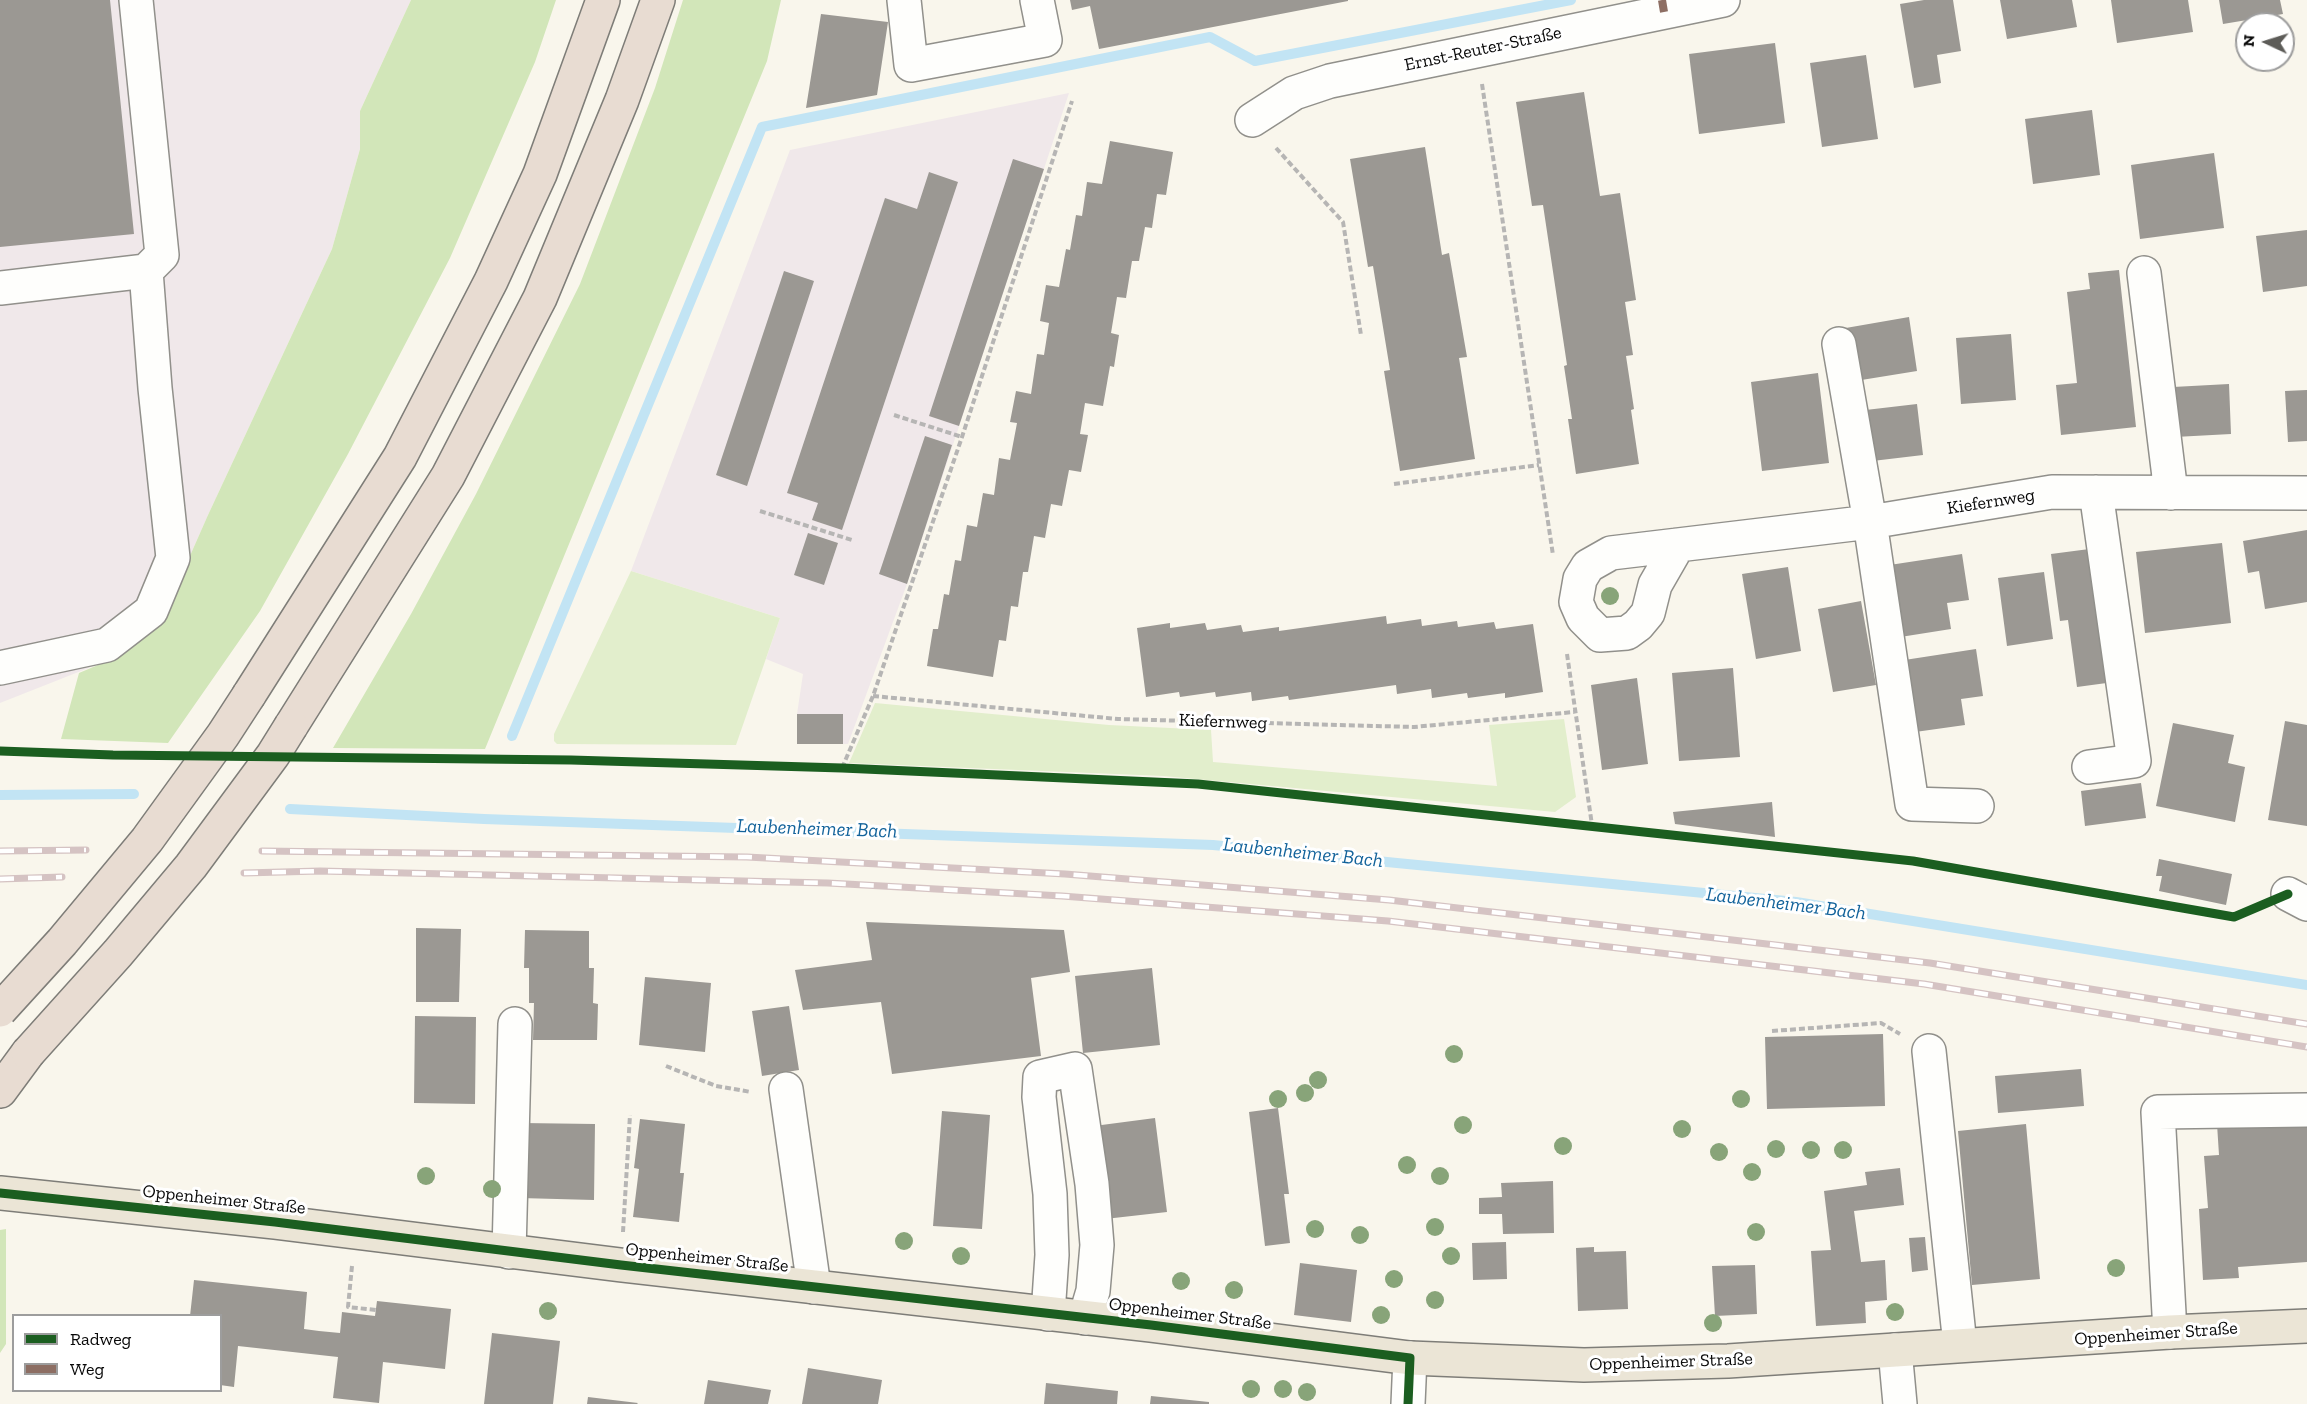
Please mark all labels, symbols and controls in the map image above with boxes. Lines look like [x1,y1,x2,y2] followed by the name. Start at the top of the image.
[2235,12,2295,72] north arrow
[1403,22,1563,76] street label: Ernst-Reuter-Straße
[2239,34,2258,48] text: N
[1946,484,2036,520] street label: Kiefernweg
[1178,710,1268,734] street label: Kiefernweg
[736,814,898,844] water label: Laubenheimer Bach
[1222,833,1384,873] water label: Laubenheimer Bach
[1705,882,1867,926] water label: Laubenheimer Bach
[142,1181,306,1219] street label: Oppenheimer Straße
[625,1239,789,1277] street label: Oppenheimer Straße
[1107,1293,1273,1335] street label: Oppenheimer Straße
[12,1314,222,1392] legend
[2074,1318,2238,1350] street label: Oppenheimer Straße
[70,1328,131,1350] text: Radweg
[1589,1348,1753,1376] street label: Oppenheimer Straße
[70,1358,104,1380] text: Weg

